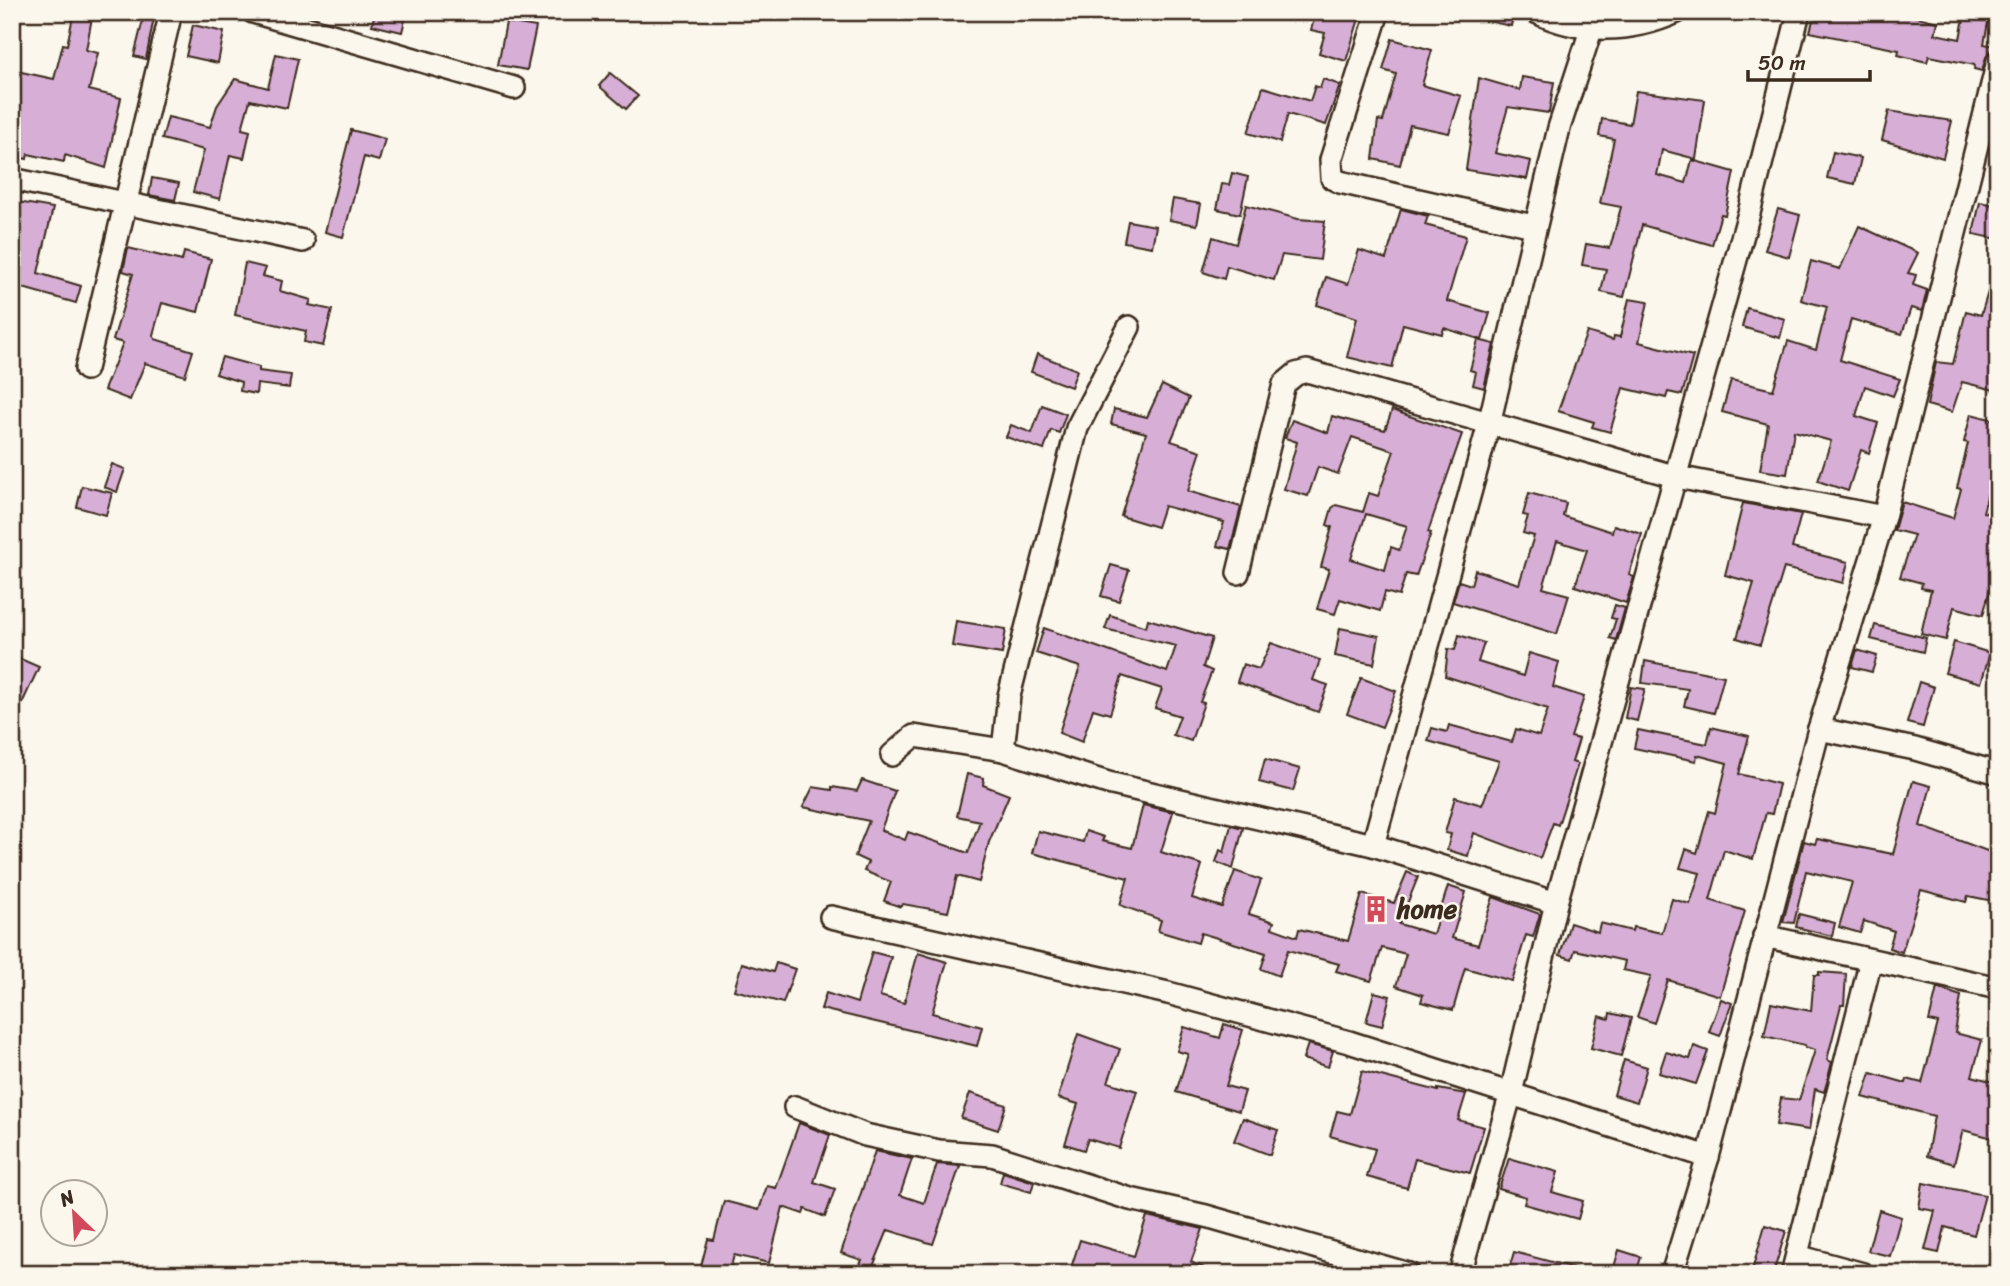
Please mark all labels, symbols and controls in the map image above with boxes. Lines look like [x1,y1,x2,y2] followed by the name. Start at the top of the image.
[1748,38,1870,82] scale bar
[1758,44,1806,82] text: 50 m
[1396,886,1458,932] place label: home
[1361,894,1391,924] building icon: home
[38,1178,108,1248] north arrow
[53,1180,81,1216] text: N

